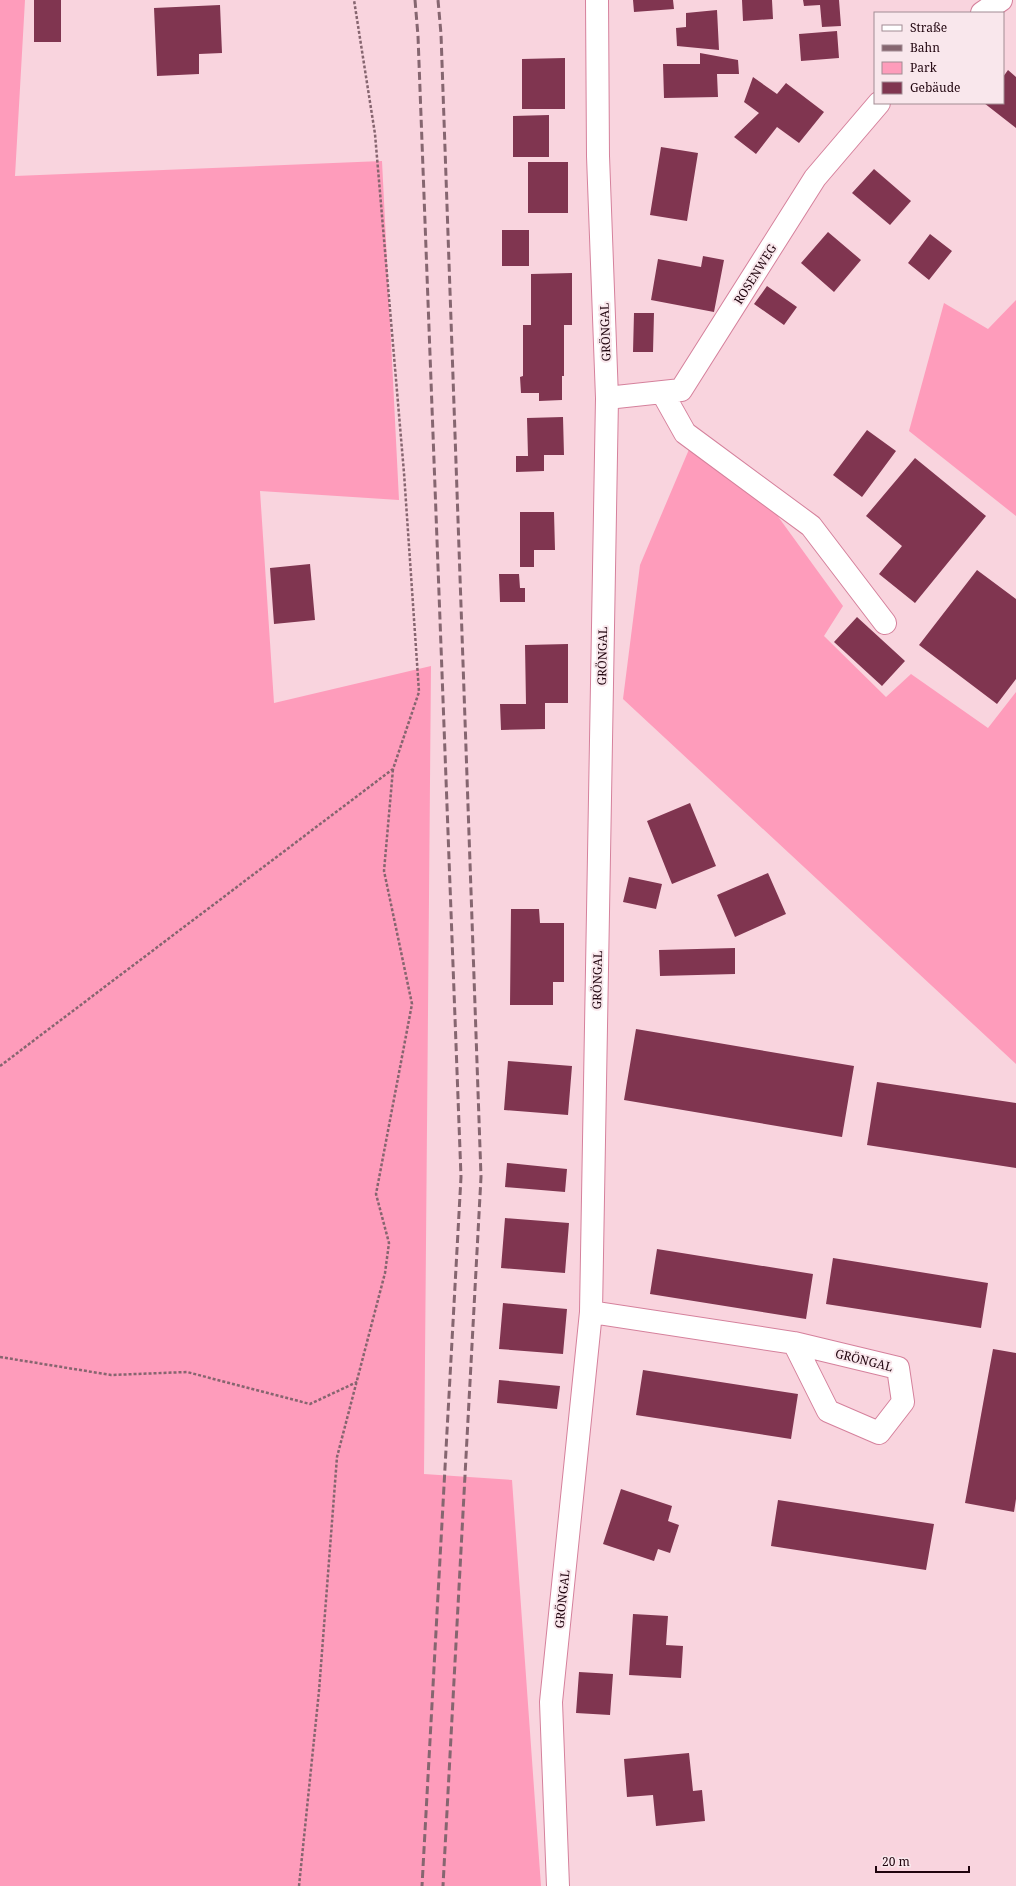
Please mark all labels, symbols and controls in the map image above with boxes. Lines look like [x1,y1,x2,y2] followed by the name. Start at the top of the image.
[874,12,1004,104] legend
[910,19,947,36] text: Straße
[910,39,940,56] text: Bahn
[910,59,938,76] text: Park
[910,79,961,96] text: Gebäude
[730,240,781,307] street label: ROSENWEG
[595,302,615,362] street label: GRÖNGAL
[593,626,611,686] street label: GRÖNGAL
[588,950,606,1010] street label: GRÖNGAL
[833,1345,895,1375] street label: GRÖNGAL
[550,1569,574,1629] street label: GRÖNGAL
[876,1848,969,1874] scale bar
[882,1853,910,1870] text: 20 m

